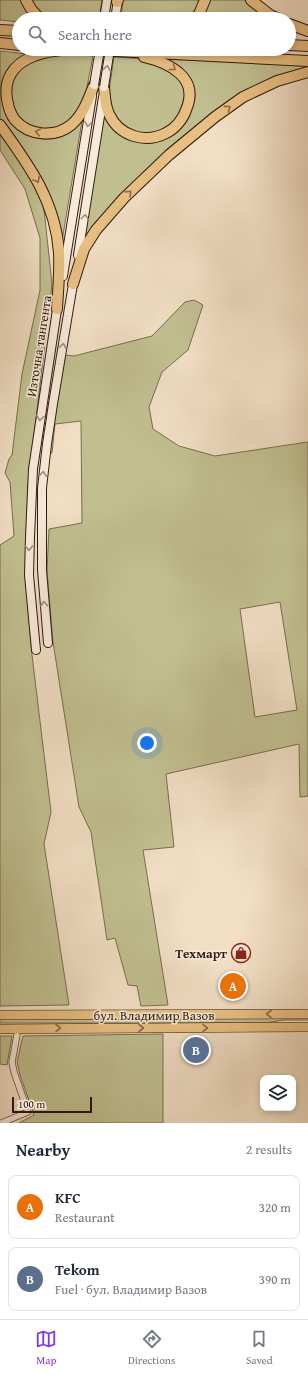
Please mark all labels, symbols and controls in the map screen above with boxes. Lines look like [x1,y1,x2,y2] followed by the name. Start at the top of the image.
[12,12,296,56] search box
[26,23,48,45] icon: search
[58,24,132,45] text: Search here
[168,63,175,70] one-way arrow
[102,65,111,71] one-way arrow
[223,106,230,113] one-way arrow
[84,121,93,127] one-way arrow
[35,128,41,137] one-way arrow
[33,176,40,184] one-way arrow
[124,190,132,198] one-way arrow
[80,214,89,221] one-way arrow
[22,293,57,398] street label: Източна тангента
[58,343,67,349] one-way arrow
[36,415,45,421] one-way arrow
[39,471,48,477] one-way arrow
[25,545,33,551] one-way arrow
[40,601,49,607] one-way arrow
[137,733,157,753] your location
[230,942,252,964] shop icon: Техмарт
[175,944,227,963] place label: Техмарт
[220,971,246,1001] pin: A
[93,1006,215,1025] street label: бул. Владимир Вазов
[266,1010,272,1018] one-way arrow
[55,1024,61,1032] one-way arrow
[138,1024,144,1032] one-way arrow
[202,1024,208,1032] one-way arrow
[183,1035,209,1065] pin: B
[260,1075,296,1111] map controls
[260,1075,296,1111] button: layers
[12,1095,92,1114] scale bar
[18,1096,45,1112] text: 100 m
[16,1137,70,1162] text: Nearby
[246,1140,292,1159] text: 2 results
[55,1187,81,1208] text: KFC
[26,1198,34,1217] text: A
[259,1198,291,1217] text: 320 m
[55,1208,115,1227] text: Restaurant
[55,1259,100,1280] text: Tekom
[26,1270,34,1289] text: B
[259,1270,291,1289] text: 390 m
[55,1280,207,1299] text: Fuel · бул. Владимир Вазов
[35,1328,57,1368] tab: Map
[128,1328,175,1368] tab: Directions
[246,1328,273,1368] tab: Saved

